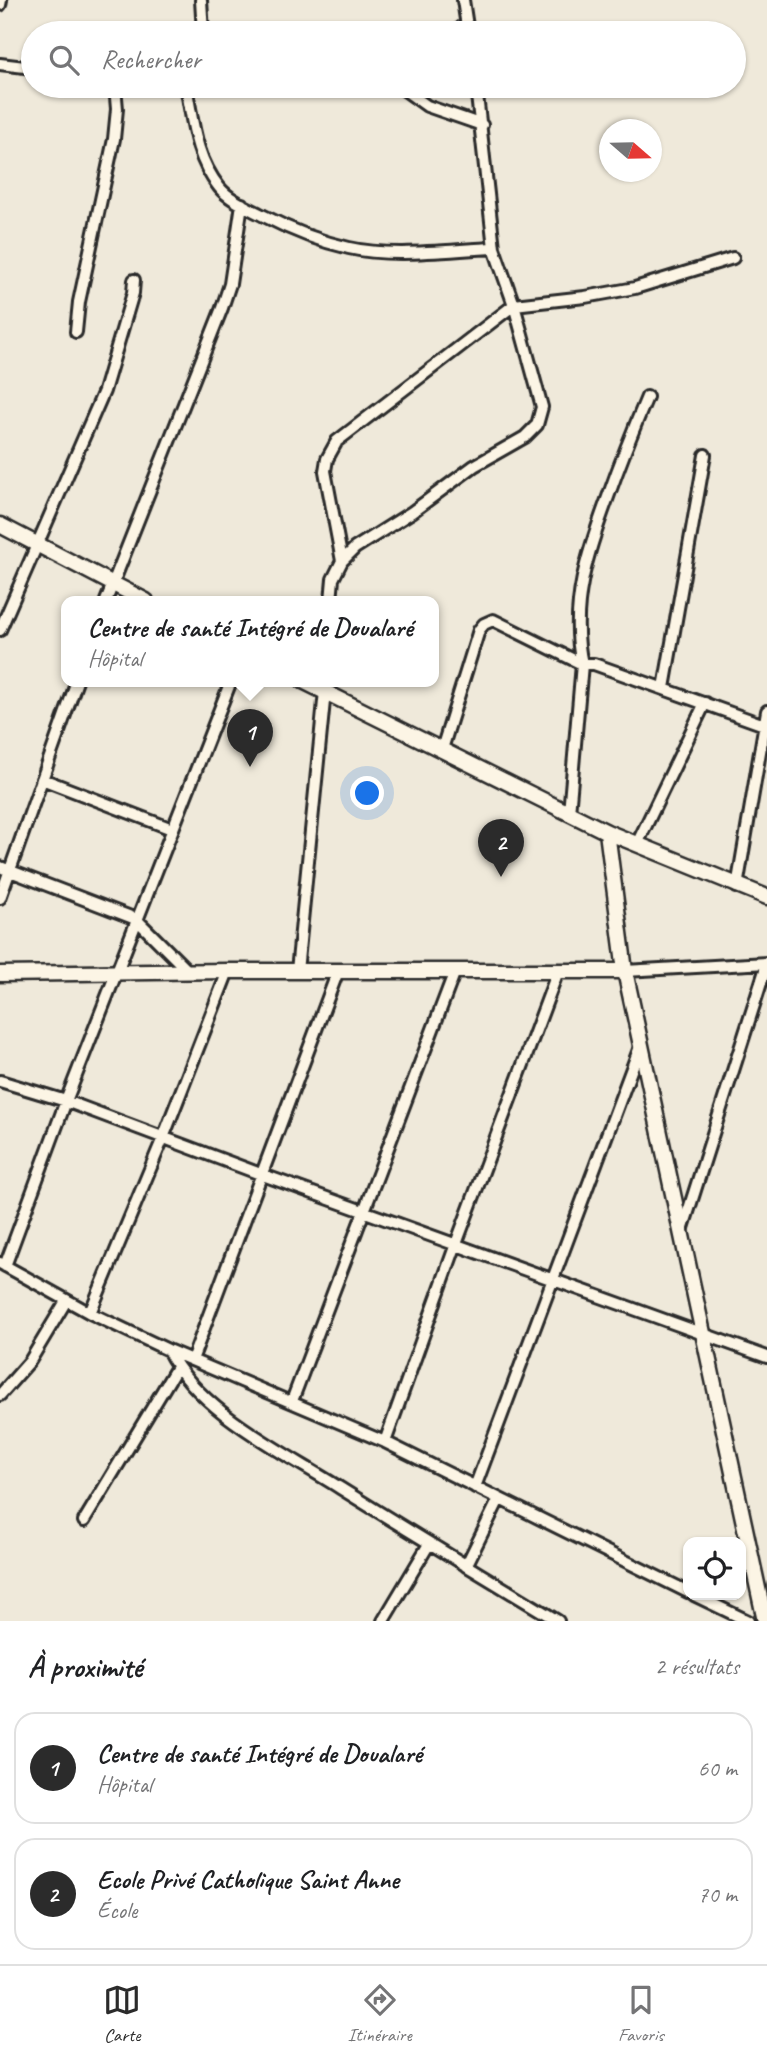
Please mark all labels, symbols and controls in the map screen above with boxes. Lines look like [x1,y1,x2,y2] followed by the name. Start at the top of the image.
[21,21,746,98] search box
[45,41,83,79] icon: search
[101,43,201,76] text: Rechercher
[599,119,662,182] north arrow
[61,596,439,687] popup
[88,611,412,644] text: Centre de santé Intégré de Doualaré
[88,644,142,673] text: Hôpital
[227,709,273,767] pin: 1
[350,776,384,810] your location
[478,819,524,877] pin: 2
[683,1537,746,1600] map controls
[683,1537,746,1600] button: locate
[28,1648,142,1686] text: À proximité
[655,1652,739,1681] text: 2 résultats
[97,1737,422,1770] text: Centre de santé Intégré de Doualaré
[48,1754,58,1783] text: 1
[698,1754,737,1783] text: 60 m
[97,1770,152,1799] text: Hôpital
[97,1863,399,1896] text: Ecole Privé Catholique Saint Anne
[48,1880,58,1909] text: 2
[698,1880,737,1909] text: 70 m
[97,1896,137,1925] text: École
[103,1981,141,2047] tab: Carte
[348,1981,412,2047] tab: Itinéraire
[618,1981,664,2047] tab: Favoris

